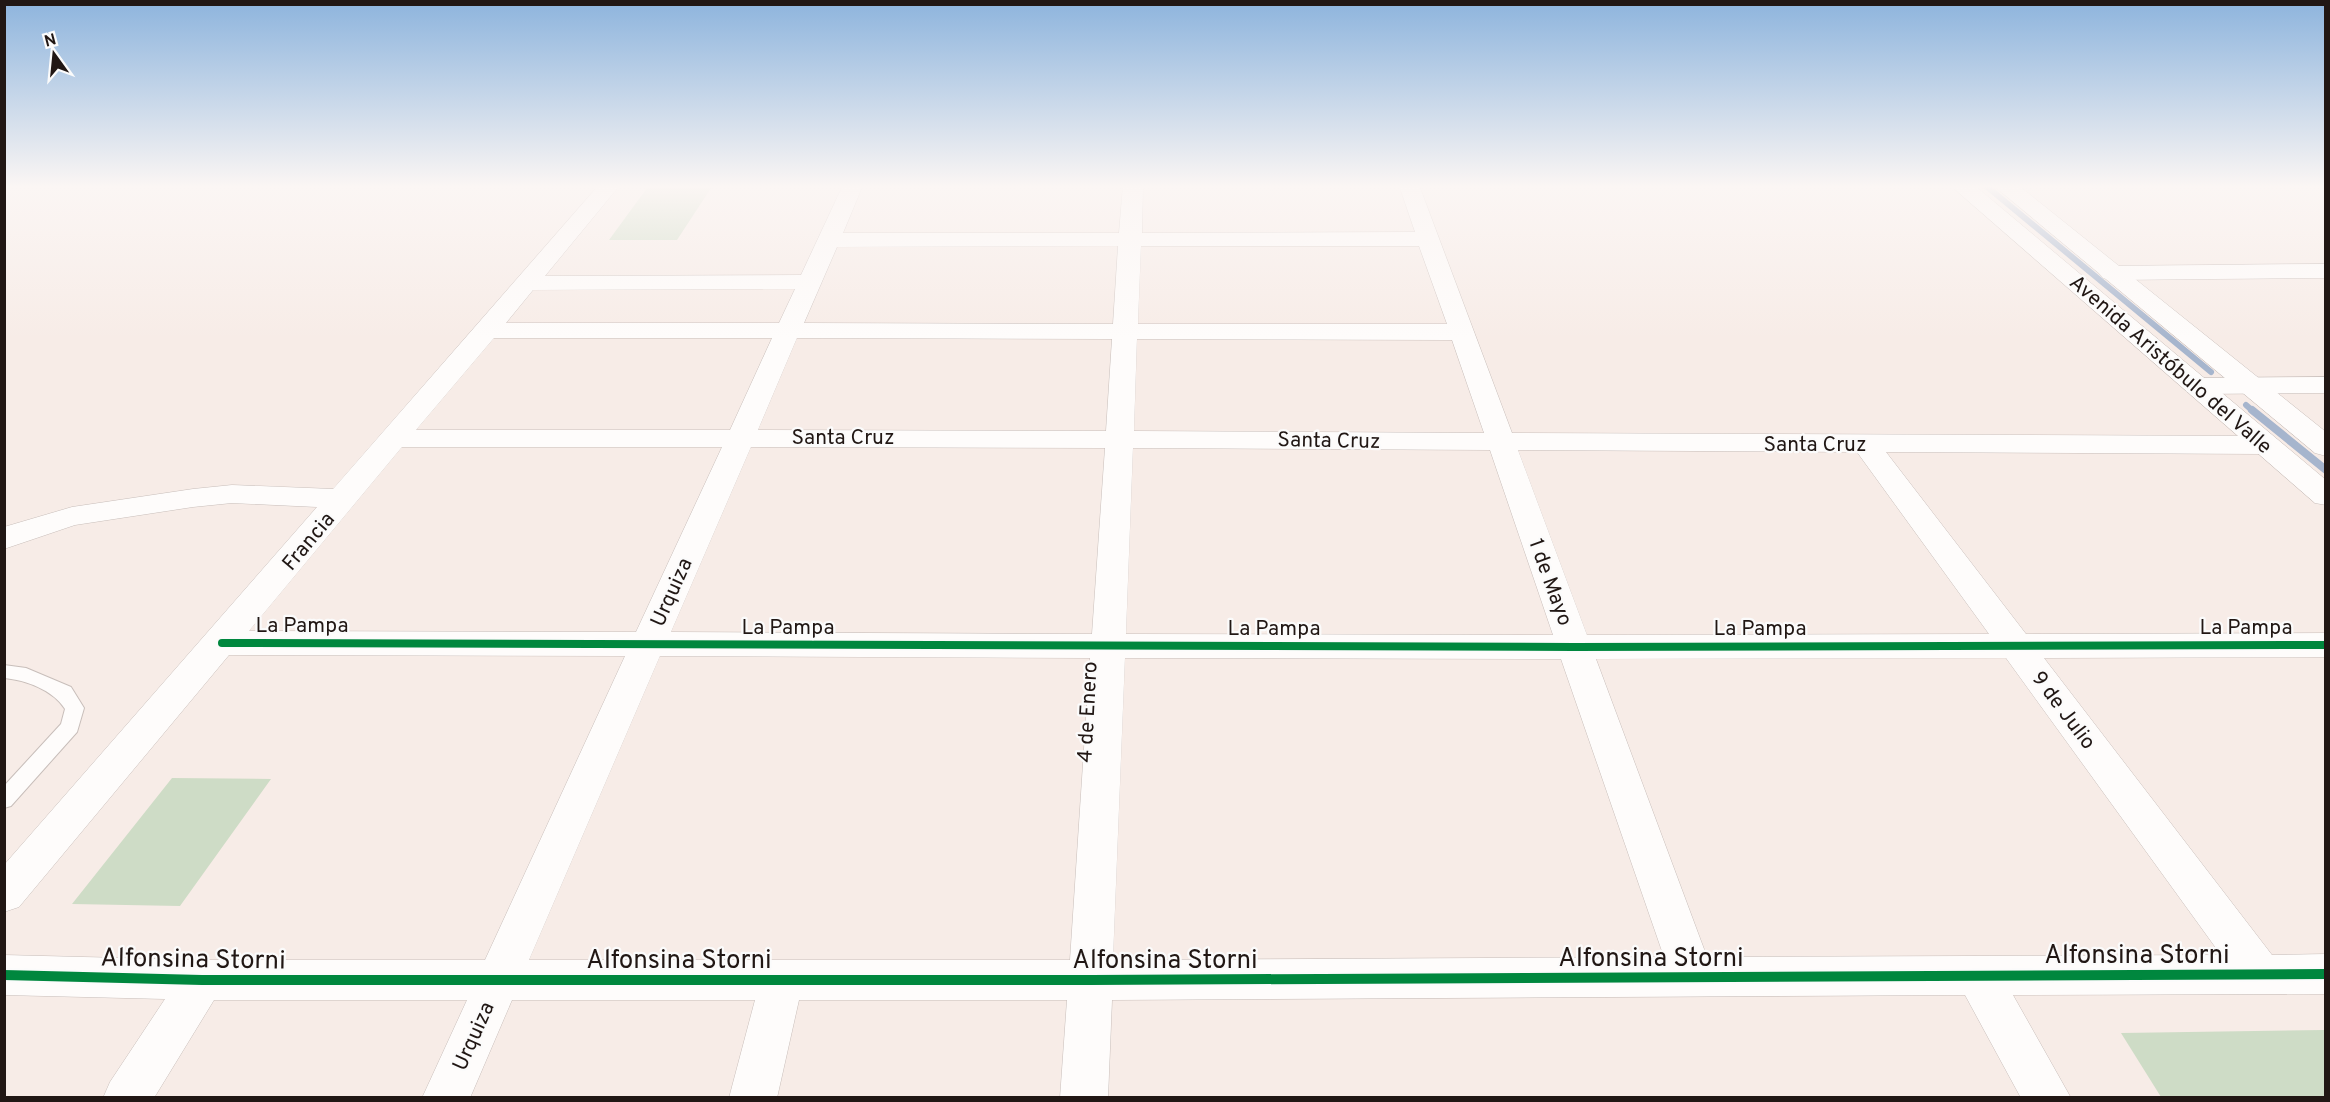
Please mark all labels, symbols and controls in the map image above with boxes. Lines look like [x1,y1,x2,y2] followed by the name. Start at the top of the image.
[24,24,84,84] north arrow
[42,30,59,53] text: N
[2063,270,2277,461] street label: Avenida Aristóbulo del Valle
[791,425,895,452] street label: Santa Cruz
[1277,427,1381,456] street label: Santa Cruz
[1763,432,1867,459] street label: Santa Cruz
[277,507,341,577] street label: Francia
[1521,535,1578,630] street label: 1 de Mayo
[645,554,699,631] street label: Urquiza
[255,613,349,640] street label: La Pampa
[741,615,835,642] street label: La Pampa
[2199,615,2293,642] street label: La Pampa
[1227,616,1321,643] street label: La Pampa
[1713,616,1807,643] street label: La Pampa
[1072,661,1105,763] street label: 4 de Enero
[2025,666,2101,756] street label: 9 de Julio
[2044,940,2230,973] street label: Alfonsina Storni
[100,942,286,979] street label: Alfonsina Storni
[1558,943,1744,976] street label: Alfonsina Storni
[586,945,772,978] street label: Alfonsina Storni
[1072,945,1258,978] street label: Alfonsina Storni
[447,998,501,1075] street label: Urquiza

